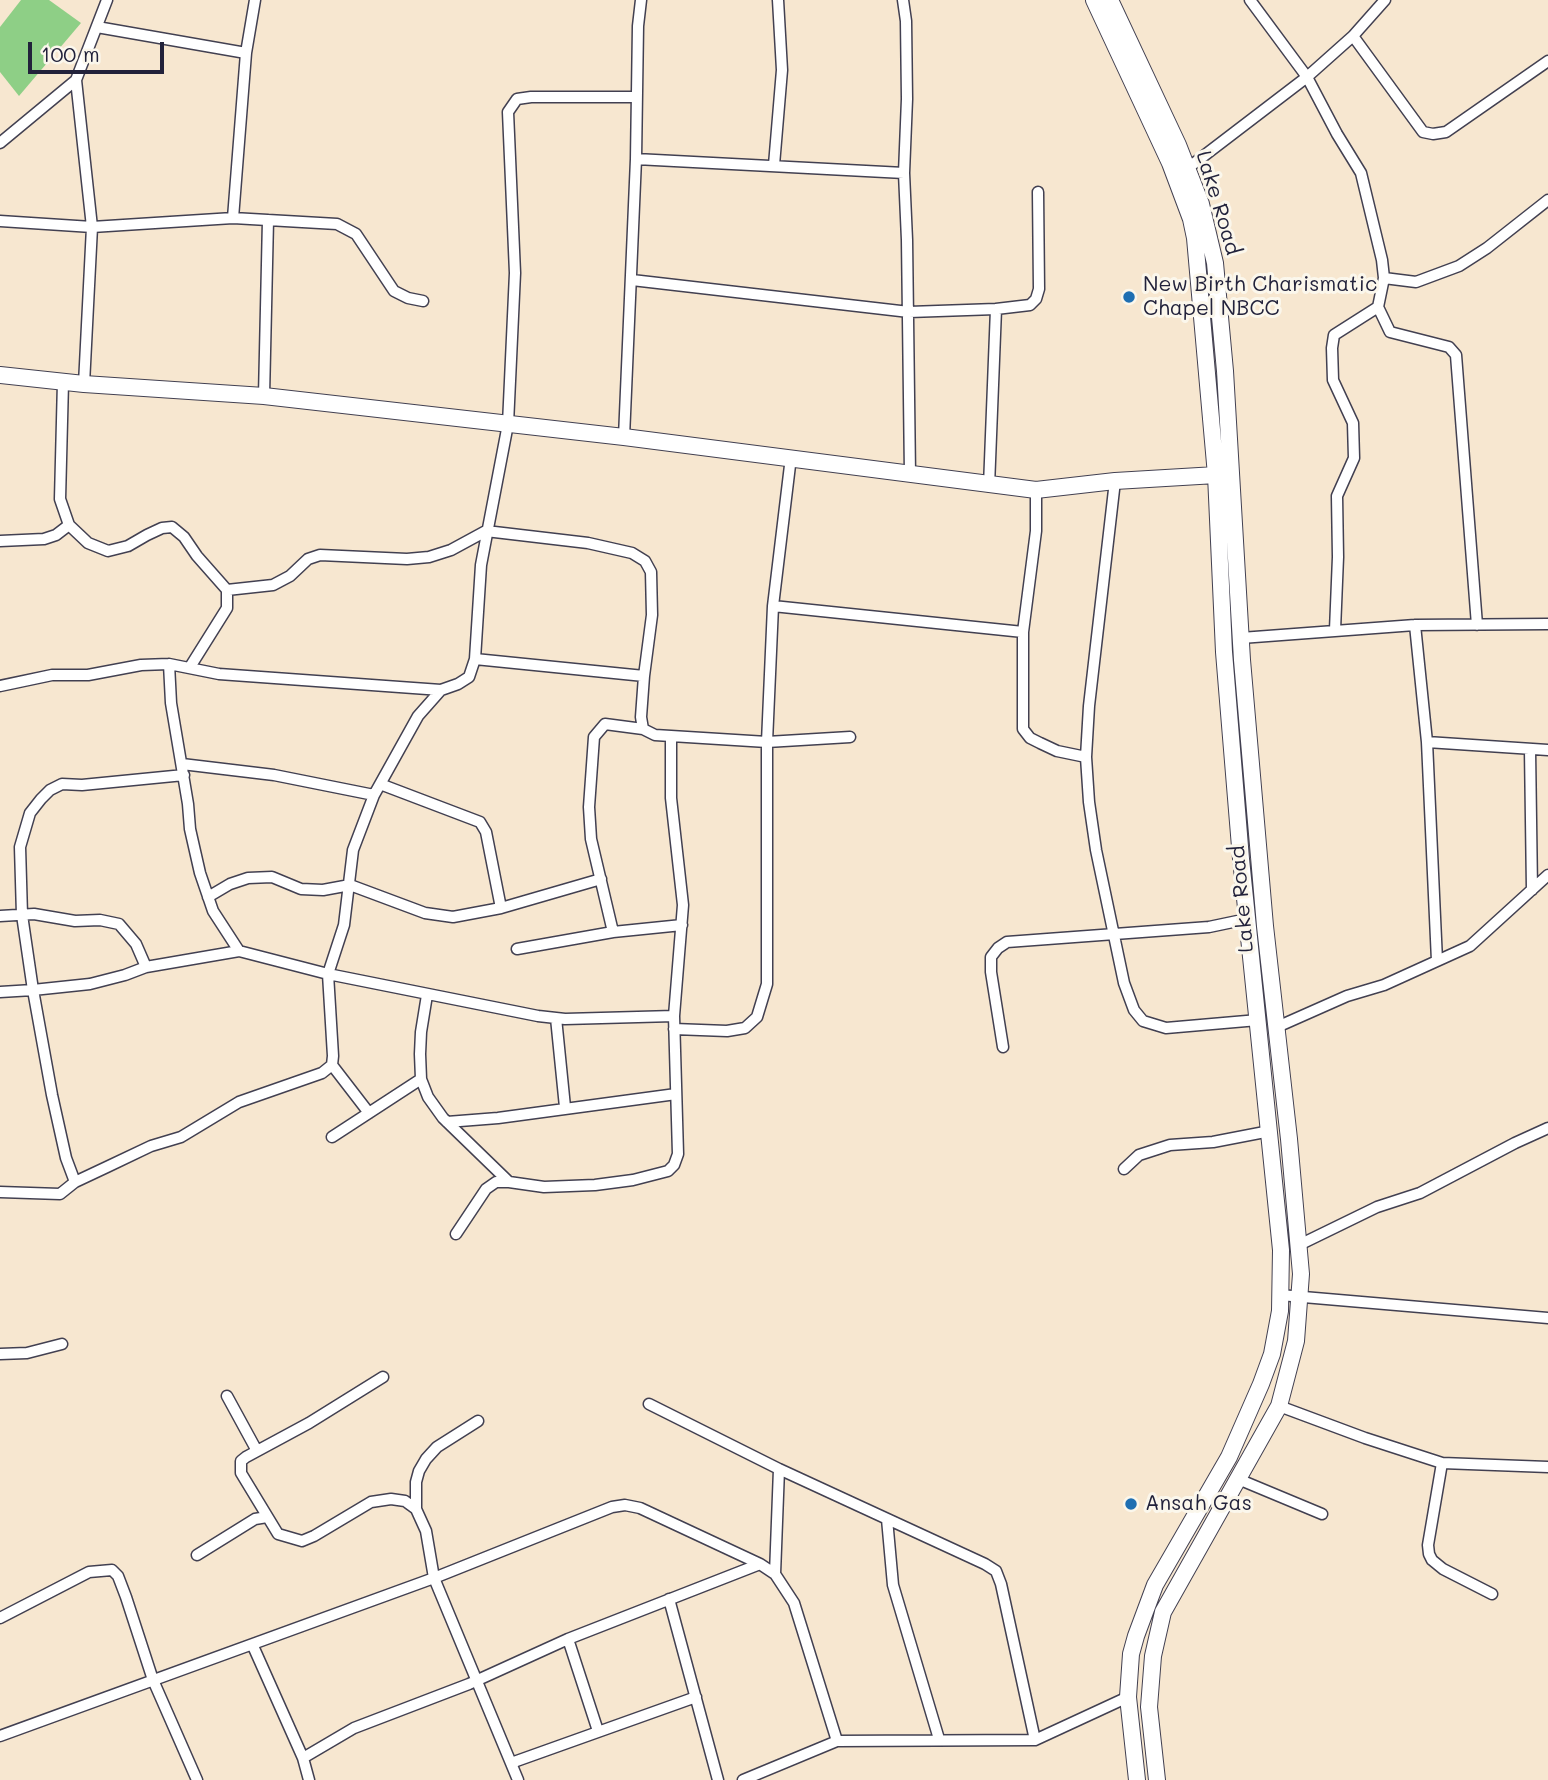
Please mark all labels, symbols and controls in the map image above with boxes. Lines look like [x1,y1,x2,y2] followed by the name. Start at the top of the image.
[32,28,168,72] scale bar
[41,40,100,67] text: 100 m
[1190,148,1246,258] street label: Lake Road
[1143,272,1377,322] place label: New Birth Charismatic Chapel NBCC
[1121,289,1137,305] marker: New Birth Charismatic Chapel NBCC
[1225,844,1259,954] street label: Lake Road
[1145,1491,1252,1517] place label: Ansah Gas
[1123,1496,1139,1512] marker: Ansah Gas

